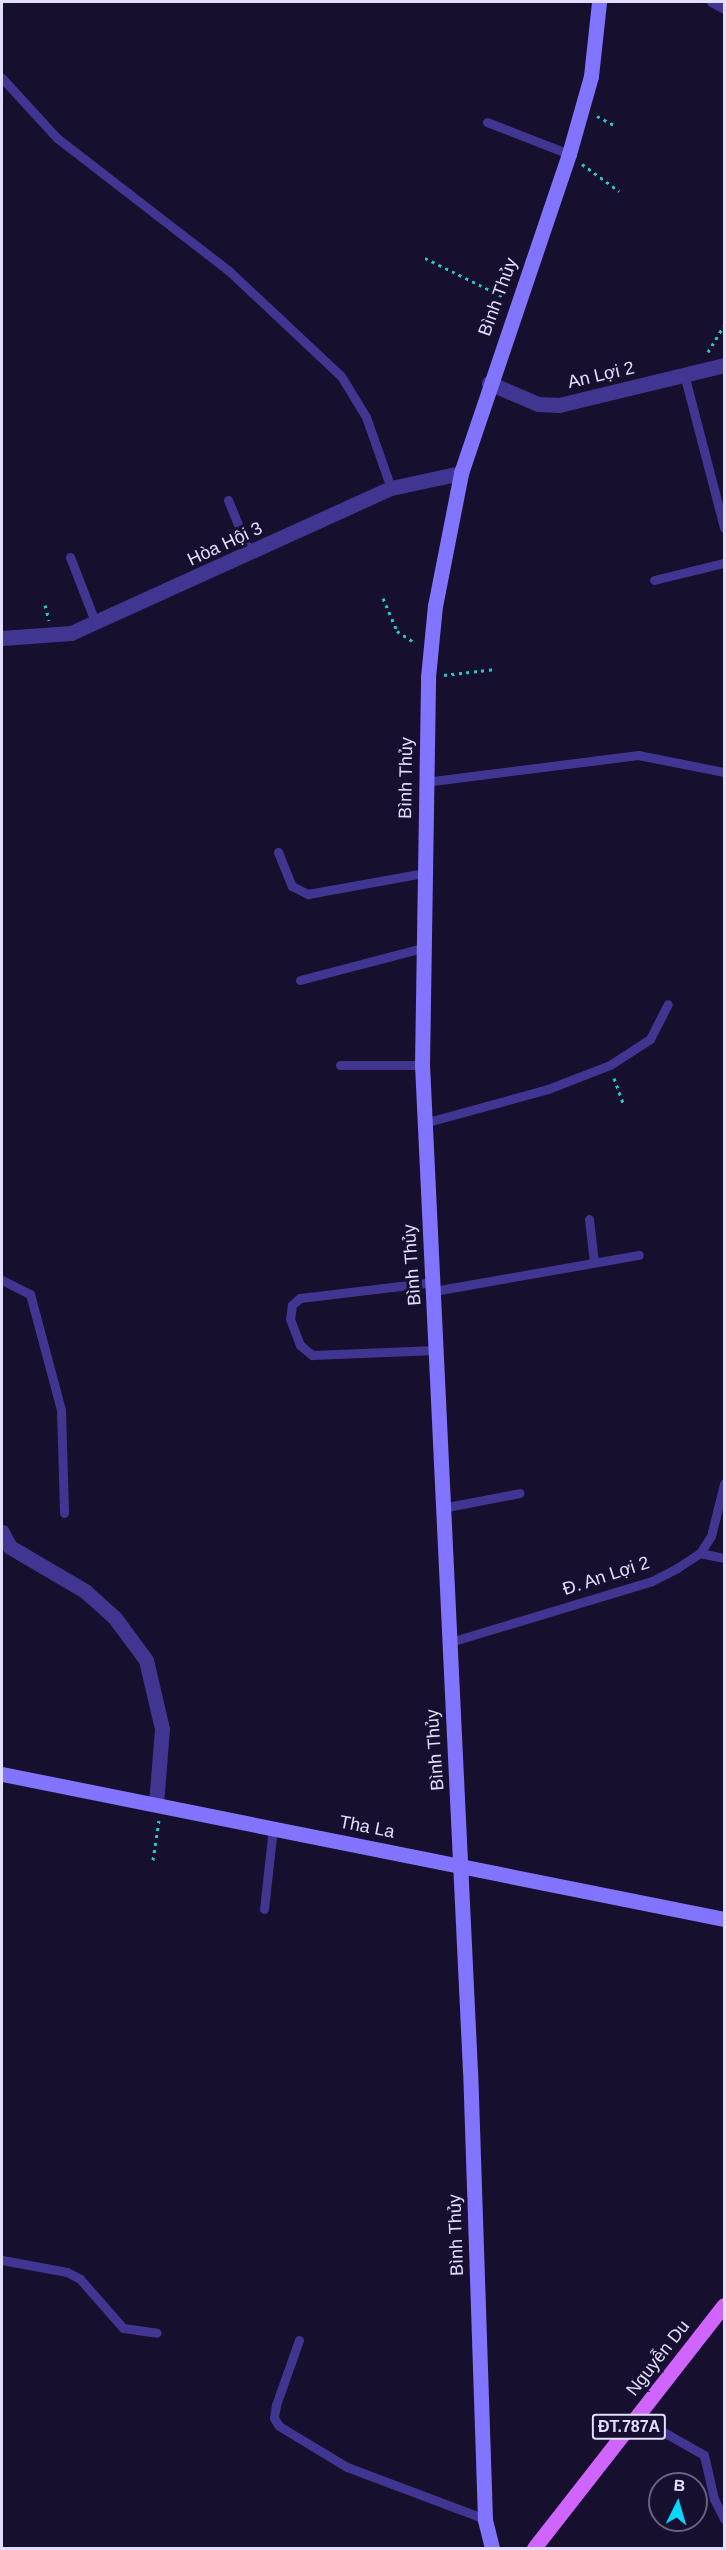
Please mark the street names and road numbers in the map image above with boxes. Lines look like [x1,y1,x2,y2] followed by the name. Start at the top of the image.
[474,255,522,339] street label: Bình Thủy
[566,357,636,393] street label: An Lợi 2
[184,517,266,571] street label: Hòa Hội 3
[394,737,418,819] street label: Bình Thủy
[398,1223,426,1307] street label: Bình Thủy
[559,1552,653,1600] street label: Đ. An Lợi 2
[421,1708,449,1792] street label: Bình Thủy
[337,1811,397,1843] street label: Tha La
[444,2194,468,2276] street label: Bình Thủy
[622,2316,694,2400] street label: Nguyễn Du
[592,2414,666,2440] road number: ĐT.787A

